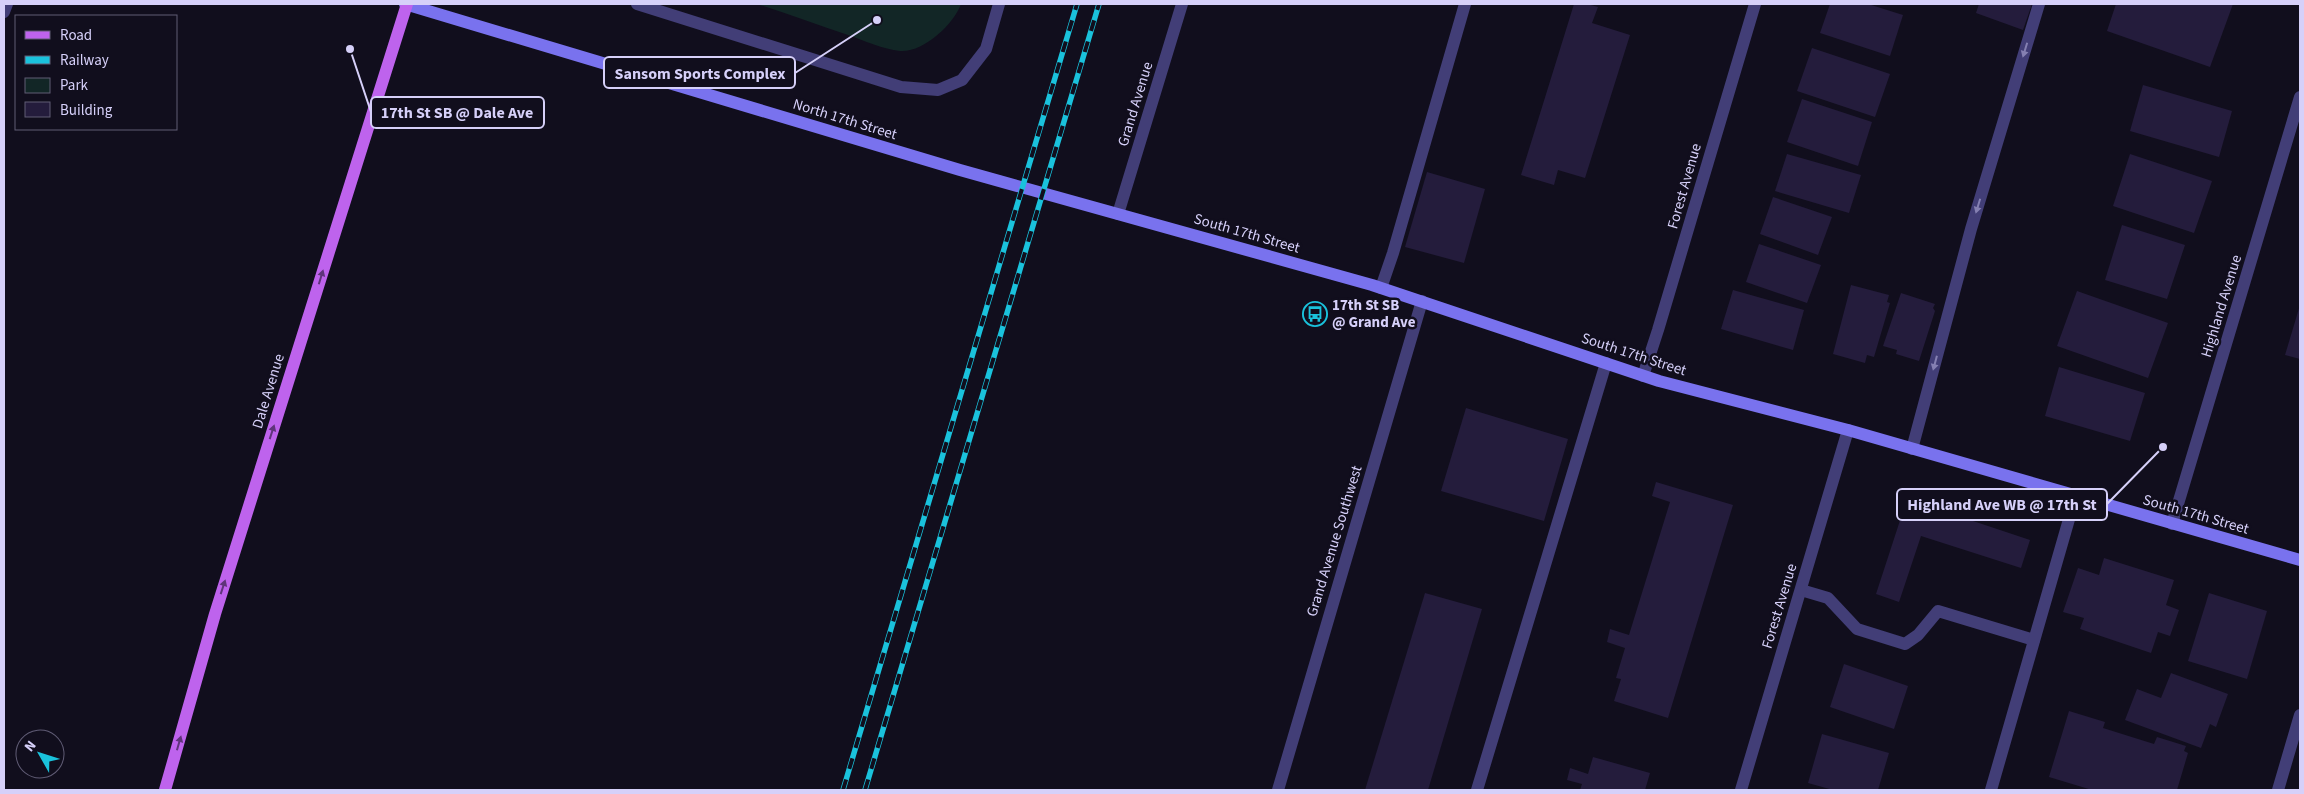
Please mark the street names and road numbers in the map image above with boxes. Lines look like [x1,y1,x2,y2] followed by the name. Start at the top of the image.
[1113,59,1158,149] street label: Grand Avenue
[790,94,900,145] street label: North 17th Street
[1662,141,1707,231] street label: Forest Avenue
[1191,208,1302,259] street label: South 17th Street
[2196,252,2247,360] street label: Highland Avenue
[1579,328,1689,381] street label: South 17th Street
[247,351,290,431] street label: Dale Avenue
[1301,463,1367,619] street label: Grand Avenue Southwest
[2140,489,2251,540] street label: South 17th Street
[1757,561,1802,651] street label: Forest Avenue

